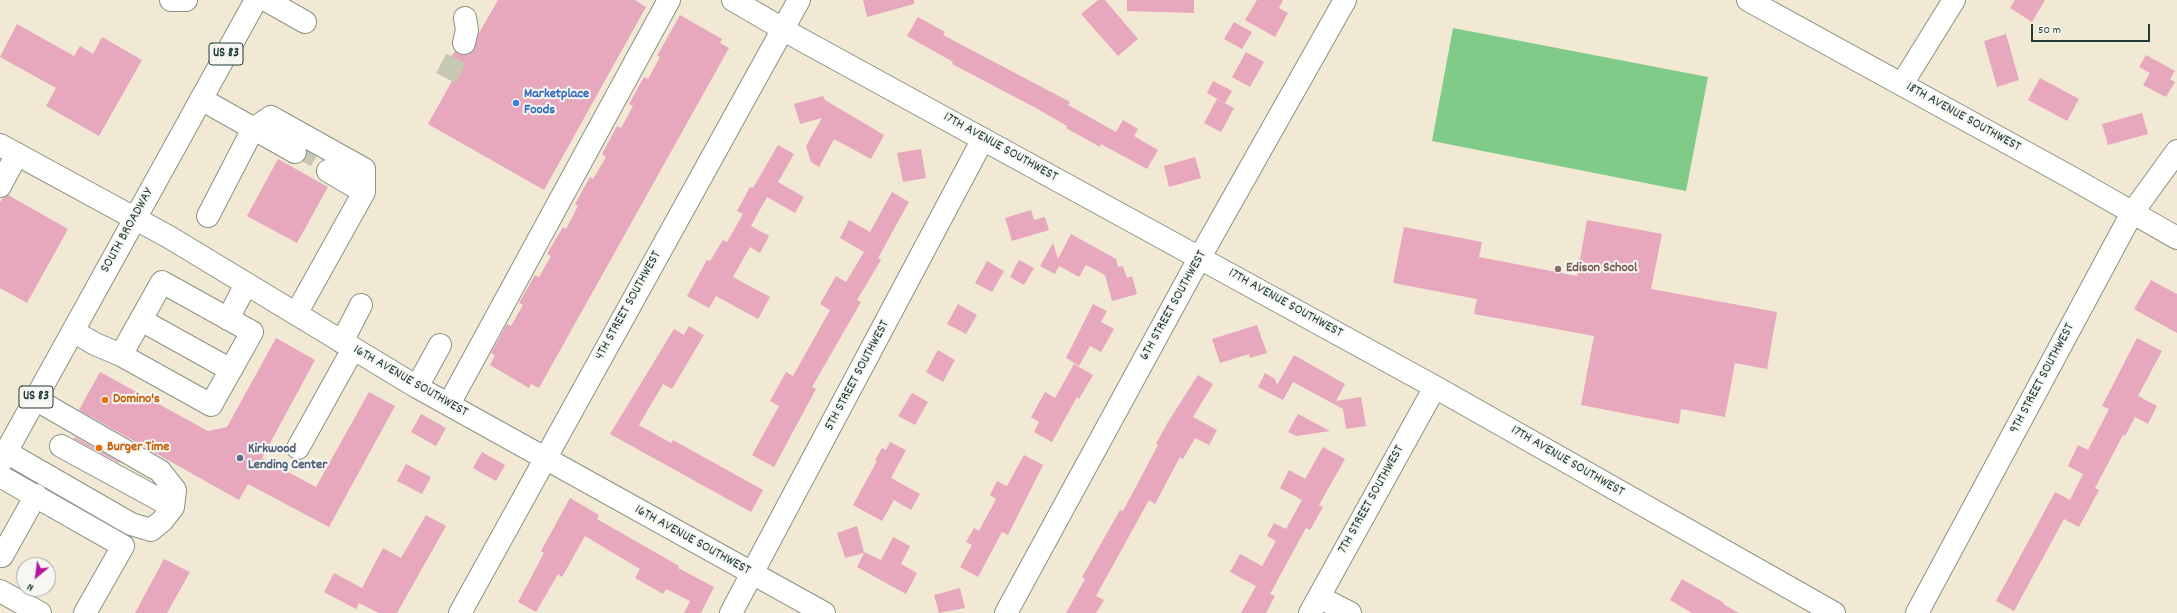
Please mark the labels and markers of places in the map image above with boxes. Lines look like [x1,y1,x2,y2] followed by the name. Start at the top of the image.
[524,87,589,120] place label: Marketplace Foods
[511,98,521,108] marker: Marketplace Foods
[1566,261,1637,277] place label: Edison School
[1553,264,1563,274] marker: Edison School
[113,392,160,408] place label: Domino's
[100,395,110,405] marker: Domino's
[107,440,169,456] place label: Burger Time
[248,442,327,474] place label: Kirkwood Lending Center
[94,443,104,453] marker: Burger Time
[235,453,245,463] marker: Kirkwood Lending Center

